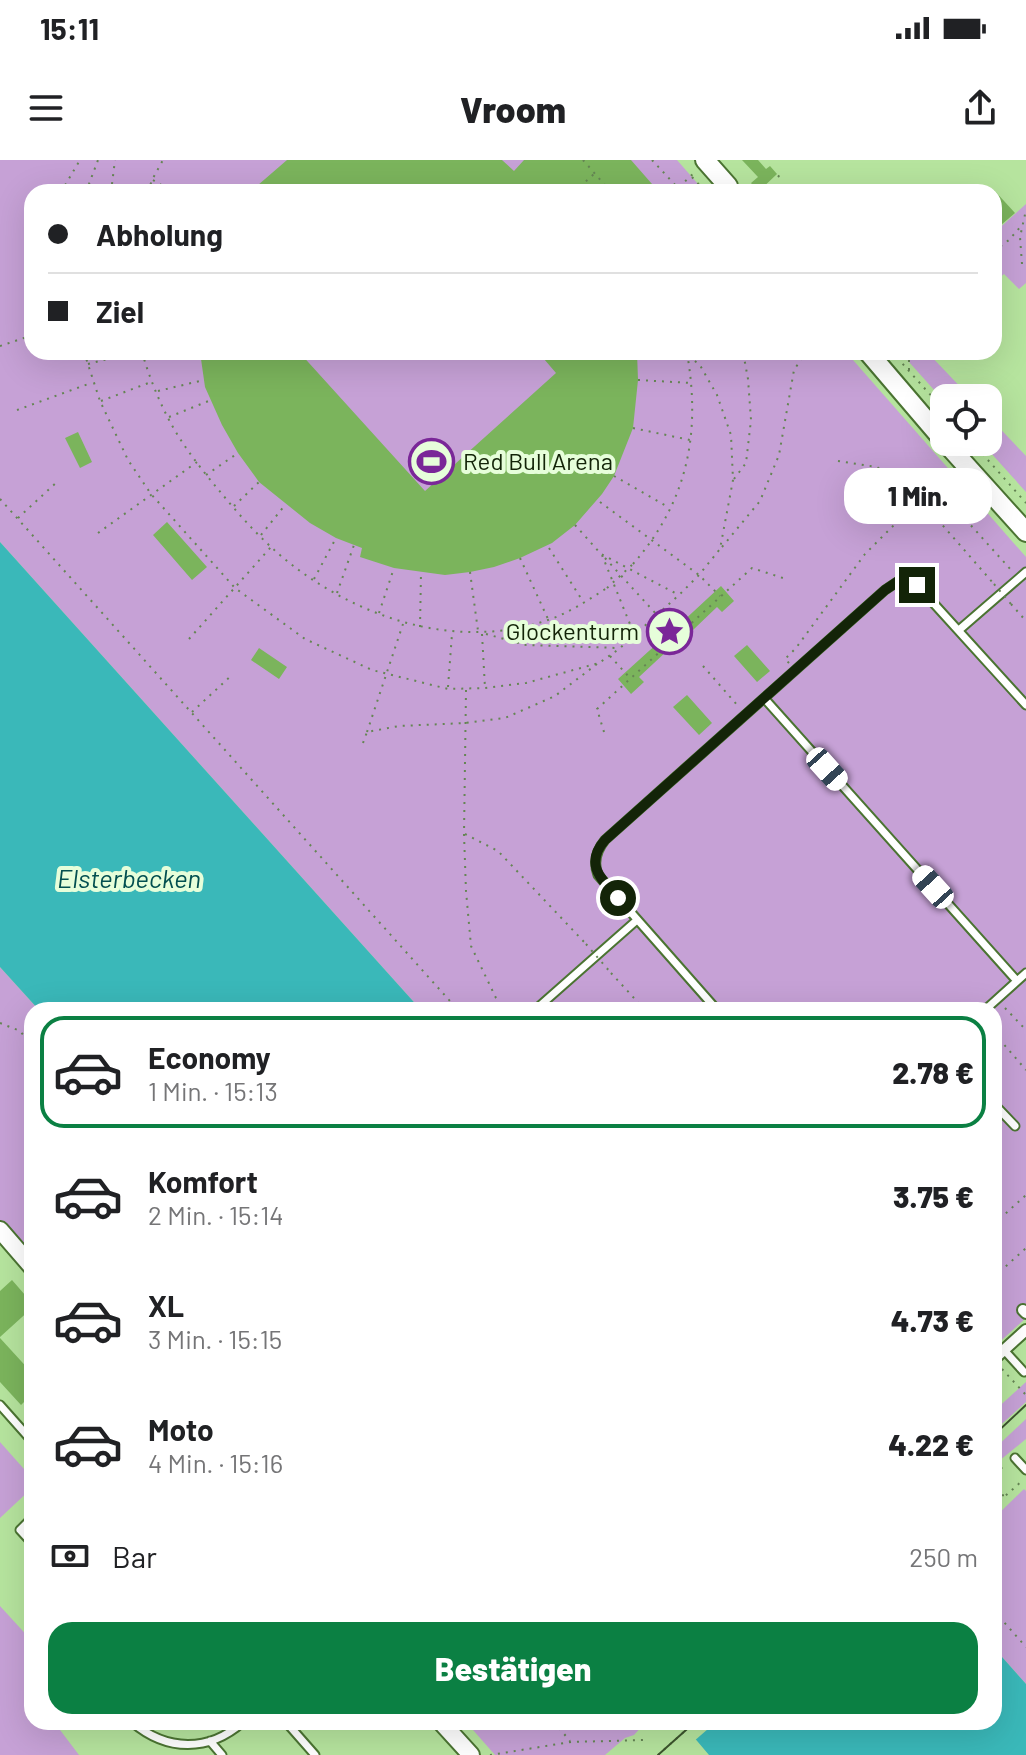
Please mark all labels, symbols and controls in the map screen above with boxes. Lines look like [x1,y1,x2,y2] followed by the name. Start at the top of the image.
[40,10,99,46] text: 15:11
[24,86,68,130] icon: menu
[958,86,1002,130] icon: share
[460,87,566,130] text: Vroom
[96,216,223,252] text: Abholung
[96,293,144,329] text: Ziel
[930,384,1002,456] map controls
[930,384,1002,456] button: locate
[408,438,456,486] sports icon: Red Bull Arena
[463,446,613,475] place label: Red Bull Arena
[843,469,991,525] callout: 1 Min.
[888,480,948,511] text: 1 Min.
[899,567,935,603] route end
[646,608,694,656] place icon: Glockenturm
[506,616,639,645] place label: Glockenturm
[802,743,852,795] car
[908,861,958,913] car
[57,862,201,893] water label: Elsterbecken
[600,880,636,916] route start
[52,1036,124,1108] icon: car
[148,1039,271,1075] text: Economy
[892,1054,974,1090] text: 2.78 €
[148,1075,278,1106] text: 1 Min. · 15:13
[52,1160,124,1232] icon: car
[148,1163,258,1199] text: Komfort
[893,1178,974,1214] text: 3.75 €
[148,1199,284,1230] text: 2 Min. · 15:14
[52,1284,124,1356] icon: car
[148,1287,184,1323] text: XL
[891,1302,974,1338] text: 4.73 €
[148,1323,282,1354] text: 3 Min. · 15:15
[52,1408,124,1480] icon: car
[148,1411,214,1447] text: Moto
[888,1426,974,1462] text: 4.22 €
[148,1447,283,1478] text: 4 Min. · 15:16
[48,1534,92,1578] icon: cash
[112,1538,157,1574] text: Bar
[909,1541,978,1572] text: 250 m
[48,1622,978,1714] button: Bestätigen

